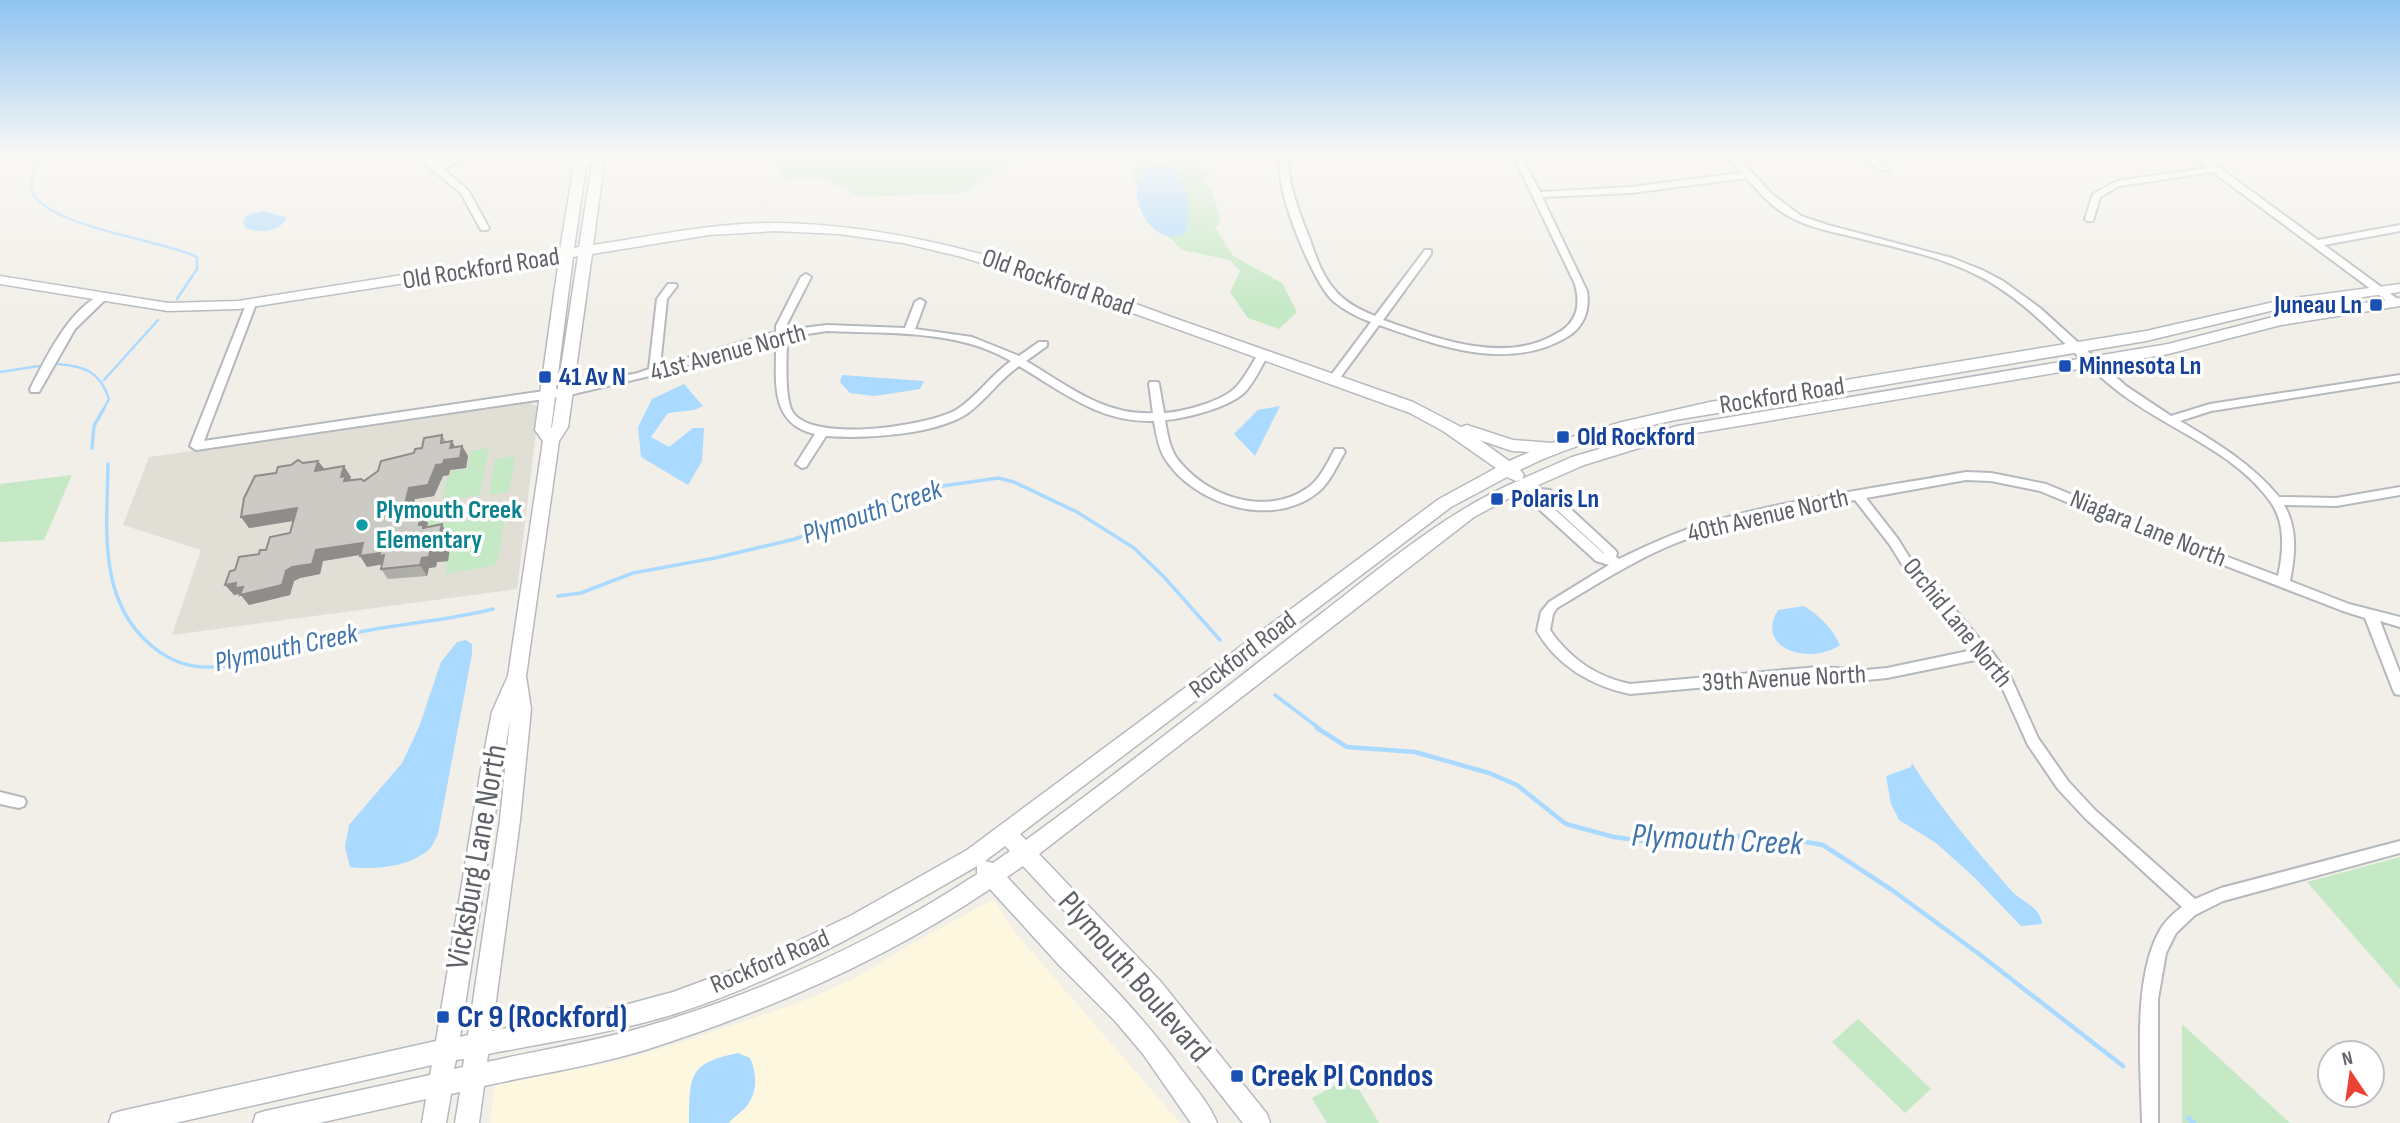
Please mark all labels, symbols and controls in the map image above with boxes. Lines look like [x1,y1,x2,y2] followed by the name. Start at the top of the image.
[400,241,562,297] street label: Old Rockford Road
[978,243,1138,323] street label: Old Rockford Road
[2273,290,2362,321] place label: Juneau Ln
[2368,297,2384,313] marker: Juneau Ln
[647,317,809,389] street label: 41st Avenue North
[2079,351,2201,382] place label: Minnesota Ln
[2057,358,2073,374] marker: Minnesota Ln
[559,362,626,393] place label: 41 Av N
[537,369,553,385] marker: 41 Av N
[1717,371,1847,421] street label: Rockford Road
[1577,422,1695,453] place label: Old Rockford
[1555,429,1571,445] marker: Old Rockford
[798,472,947,551] water label: Plymouth Creek
[1684,482,1852,550] street label: 40th Avenue North
[1511,484,1599,515] place label: Polaris Ln
[2065,484,2231,574] street label: Niagara Lane North
[1489,491,1505,507] marker: Polaris Ln
[376,495,522,556] place label: Plymouth Creek Elementary
[354,517,370,533] marker: Plymouth Creek Elementary
[1895,552,2019,694] street label: Orchid Lane North
[1183,605,1303,705] street label: Rockford Road
[212,616,362,679] water label: Plymouth Creek
[1701,659,1867,699] street label: 39th Avenue North
[438,741,516,973] street label: Vicksburg Lane North
[1631,816,1805,865] water label: Plymouth Creek
[1049,884,1219,1070] street label: Plymouth Boulevard
[706,923,834,1001] street label: Rockford Road
[457,998,627,1037] place label: Cr 9 (Rockford)
[435,1009,451,1025] marker: Cr 9 (Rockford)
[2316,1039,2386,1109] north arrow
[2340,1047,2355,1071] text: N
[1251,1057,1433,1096] place label: Creek Pl Condos
[1229,1068,1245,1084] marker: Creek Pl Condos

